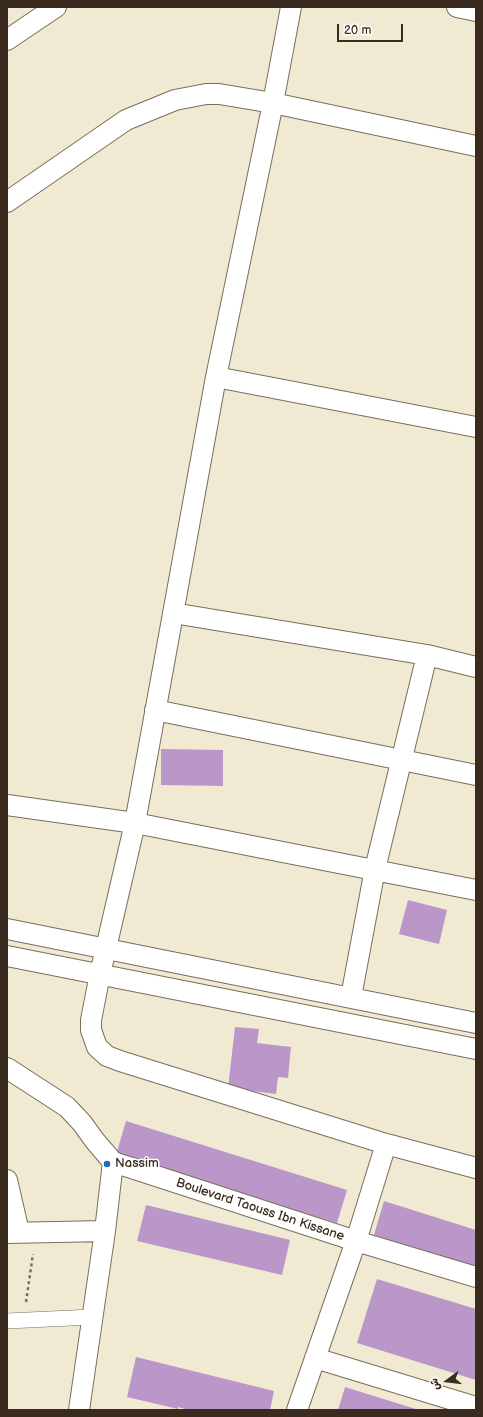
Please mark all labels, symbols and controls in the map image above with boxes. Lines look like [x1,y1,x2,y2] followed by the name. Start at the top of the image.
[339,16,405,42] scale bar
[344,23,371,38] text: 20 m
[115,1156,159,1172] place label: Nassim
[102,1159,112,1169] marker: Nassim
[174,1175,346,1245] street label: Boulevard Taouss Ibn Kissane
[427,1361,467,1401] north arrow
[427,1377,443,1392] text: ش

